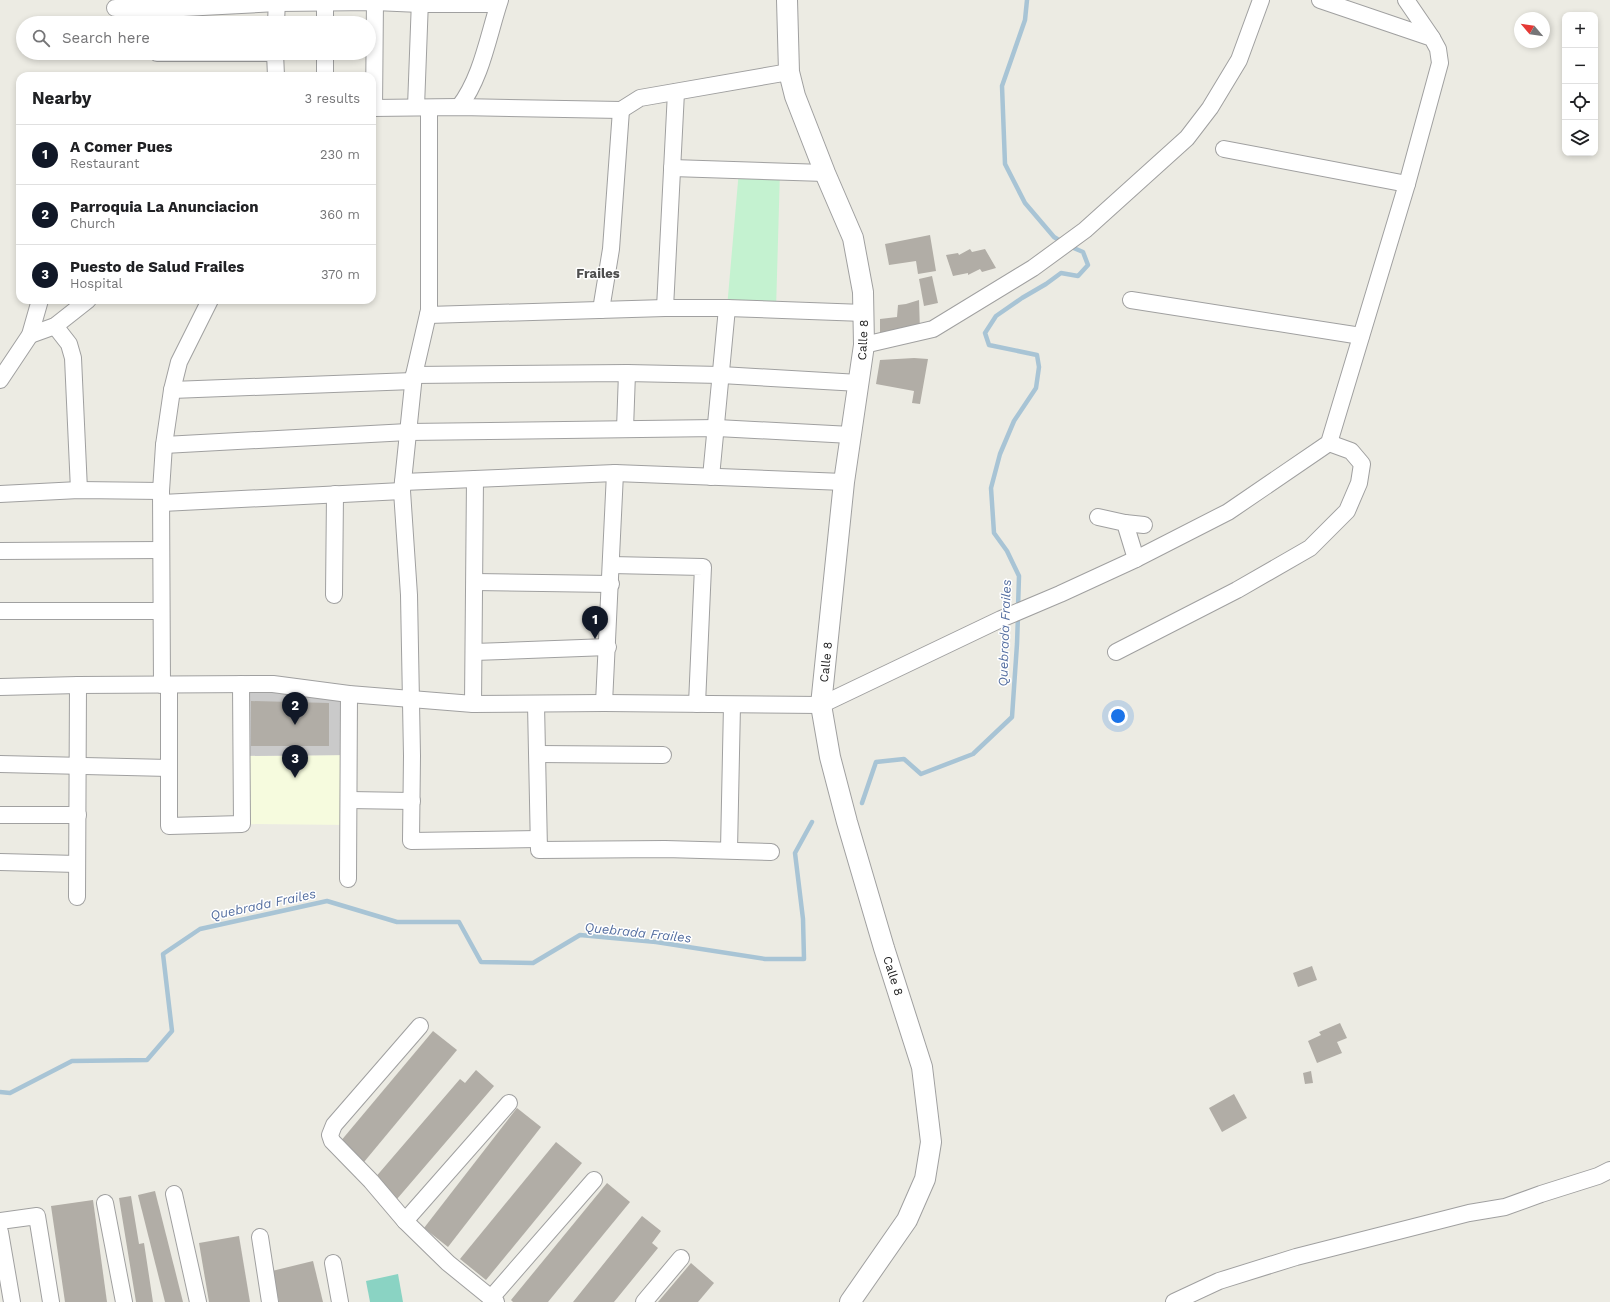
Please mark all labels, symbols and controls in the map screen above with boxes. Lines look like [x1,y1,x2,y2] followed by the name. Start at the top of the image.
[1514,12,1550,48] north arrow
[1562,12,1598,156] map controls
[1562,12,1598,48] button: +
[16,16,376,60] search box
[30,27,52,49] icon: search
[62,29,150,47] text: Search here
[1562,48,1598,84] button: −
[1562,84,1598,120] button: locate
[32,88,91,108] text: Nearby
[305,91,360,106] text: 3 results
[1562,120,1598,156] button: layers
[70,138,173,156] text: A Comer Pues
[42,147,48,162] text: 1
[320,147,360,162] text: 230 m
[70,156,140,171] text: Restaurant
[70,198,259,216] text: Parroquia La Anunciacion
[41,207,49,222] text: 2
[320,207,360,222] text: 360 m
[70,216,115,231] text: Church
[70,258,244,276] text: Puesto de Salud Frailes
[576,266,620,281] district label: Frailes
[41,267,49,282] text: 3
[321,267,360,282] text: 370 m
[70,276,122,291] text: Hospital
[855,319,871,361] street label: Calle 8
[995,579,1014,687] water label: Quebrada Frailes
[582,606,608,639] pin: 1
[817,641,835,683] street label: Calle 8
[282,692,308,725] pin: 2
[1108,706,1128,726] your location
[282,745,308,778] pin: 3
[209,886,317,923] water label: Quebrada Frailes
[584,919,692,946] water label: Quebrada Frailes
[880,954,906,998] street label: Calle 8

